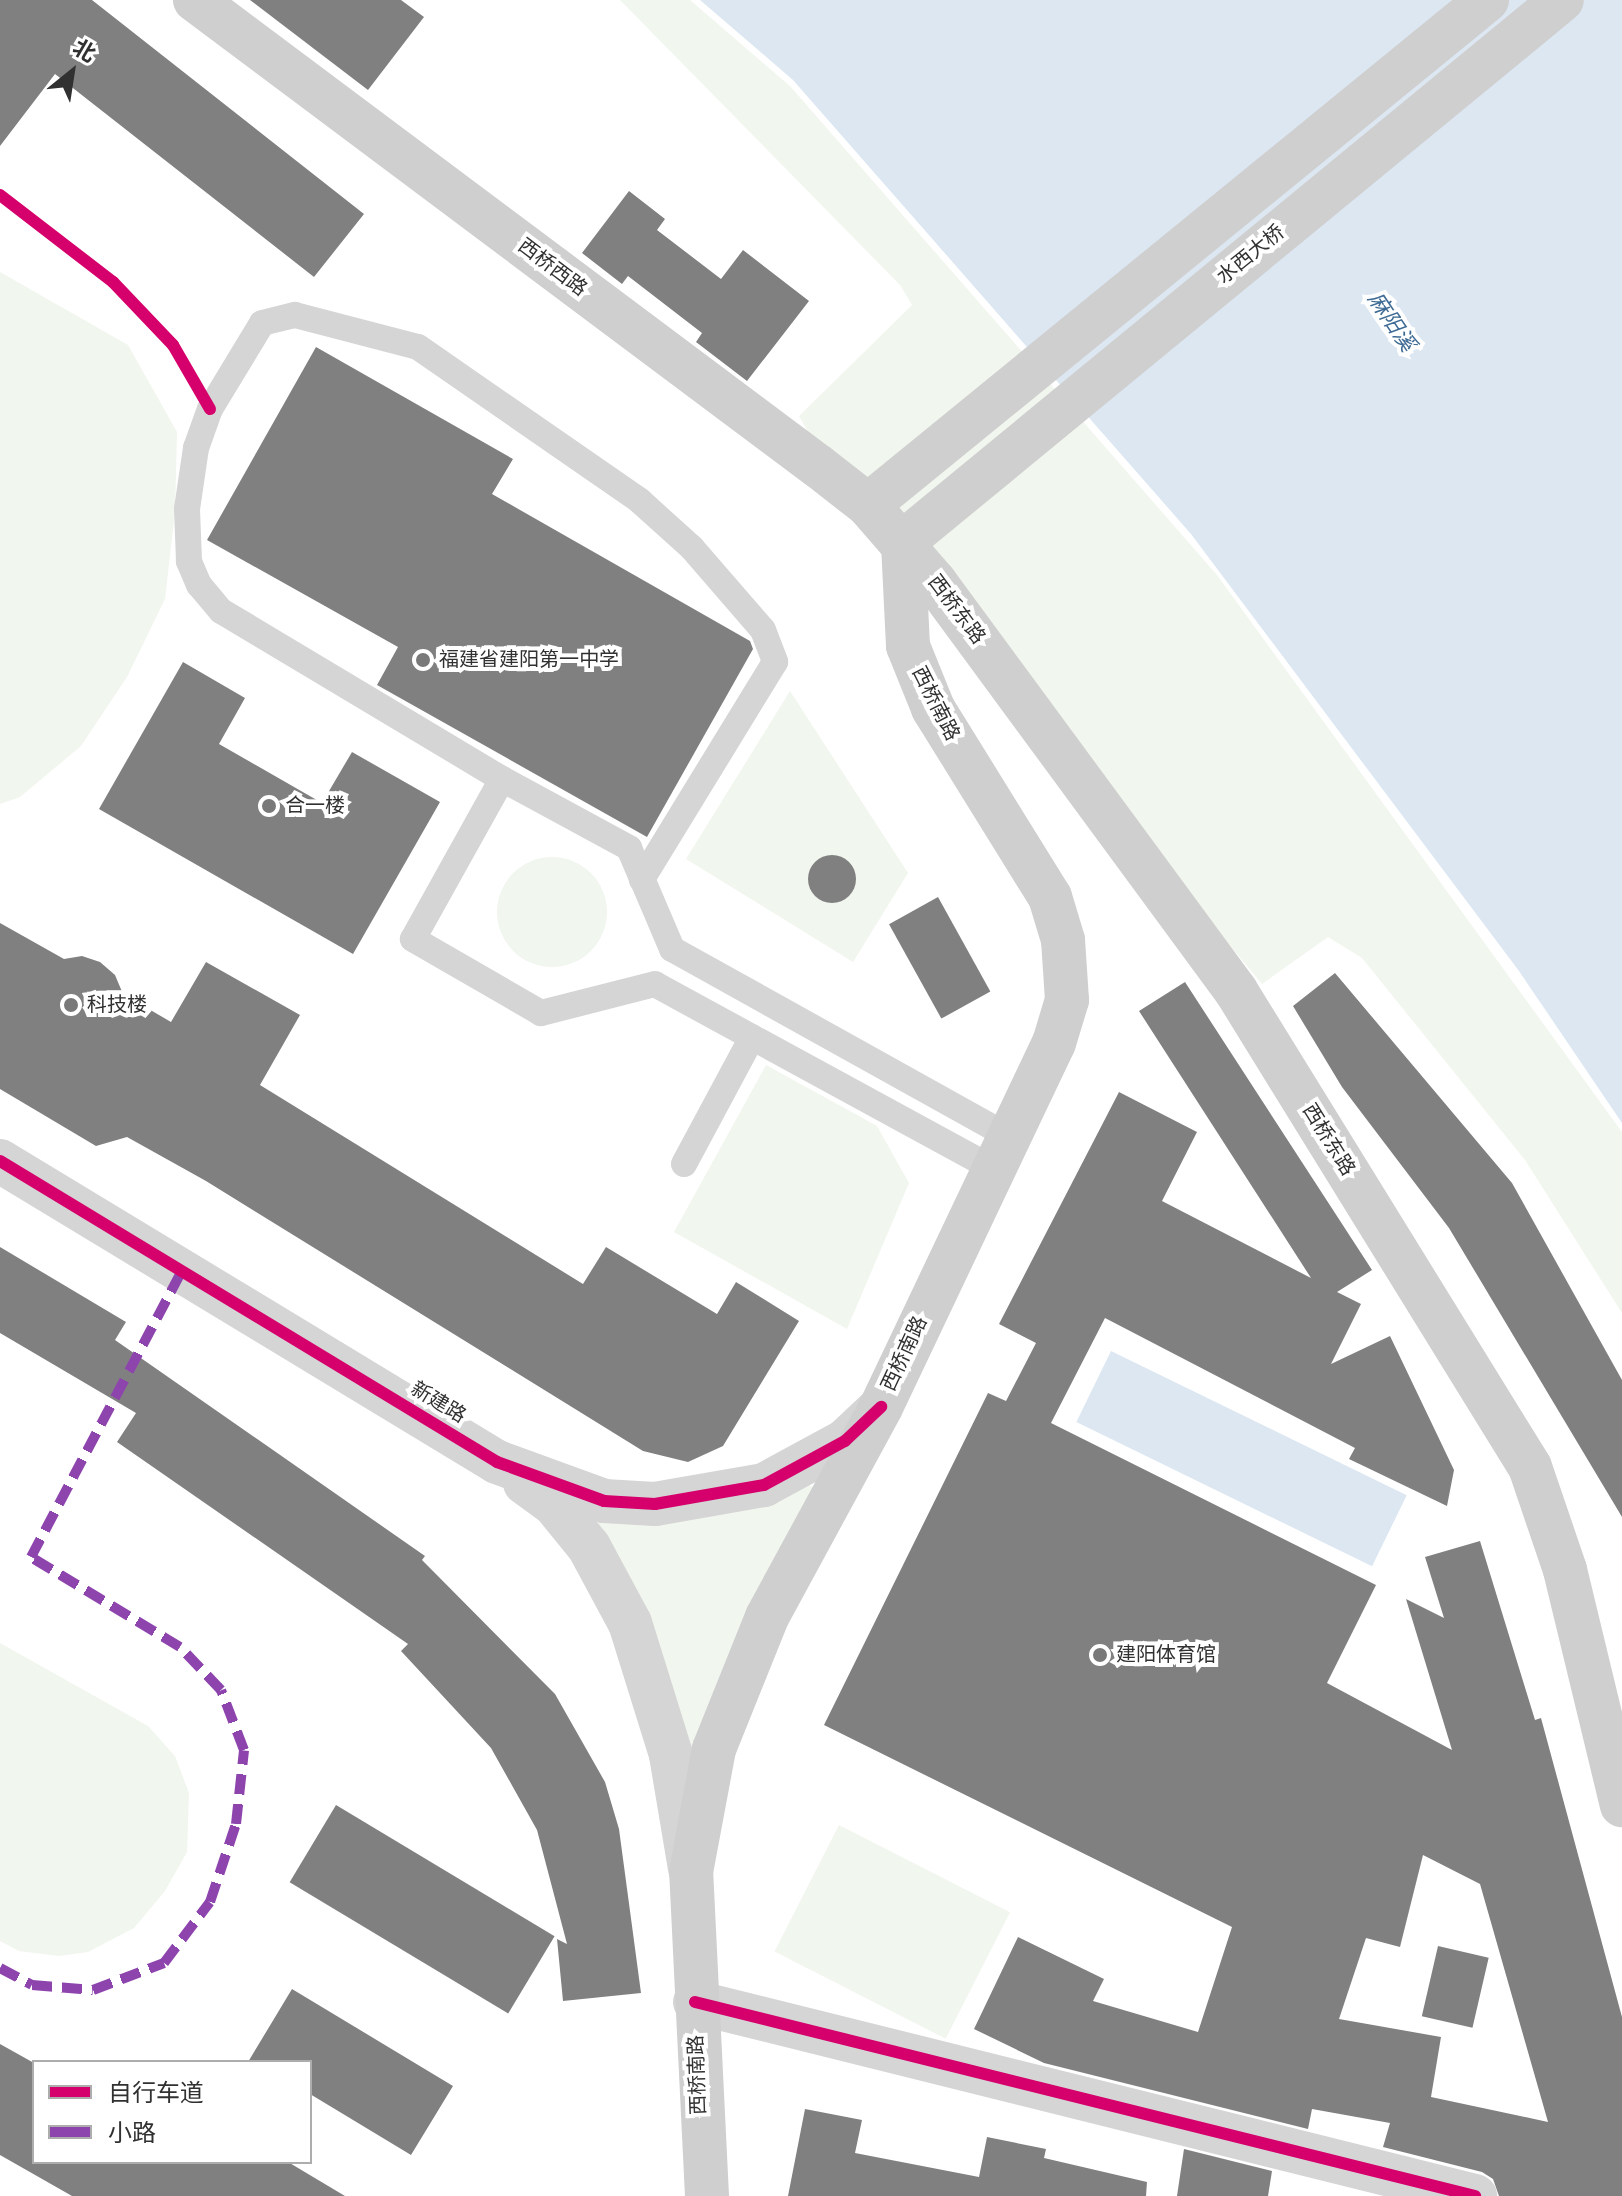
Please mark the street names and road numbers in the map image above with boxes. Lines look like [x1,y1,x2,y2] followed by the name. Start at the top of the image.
[1212,221,1290,289] street label: 水西大桥
[513,234,591,302] street label: 西桥西路
[922,571,990,649] street label: 西桥东路
[906,663,964,745] street label: 西桥南路
[1297,1100,1359,1180] street label: 西桥东路
[877,1313,933,1395] street label: 西桥南路
[406,1377,470,1429] street label: 新建路
[685,2035,711,2115] street label: 西桥南路

